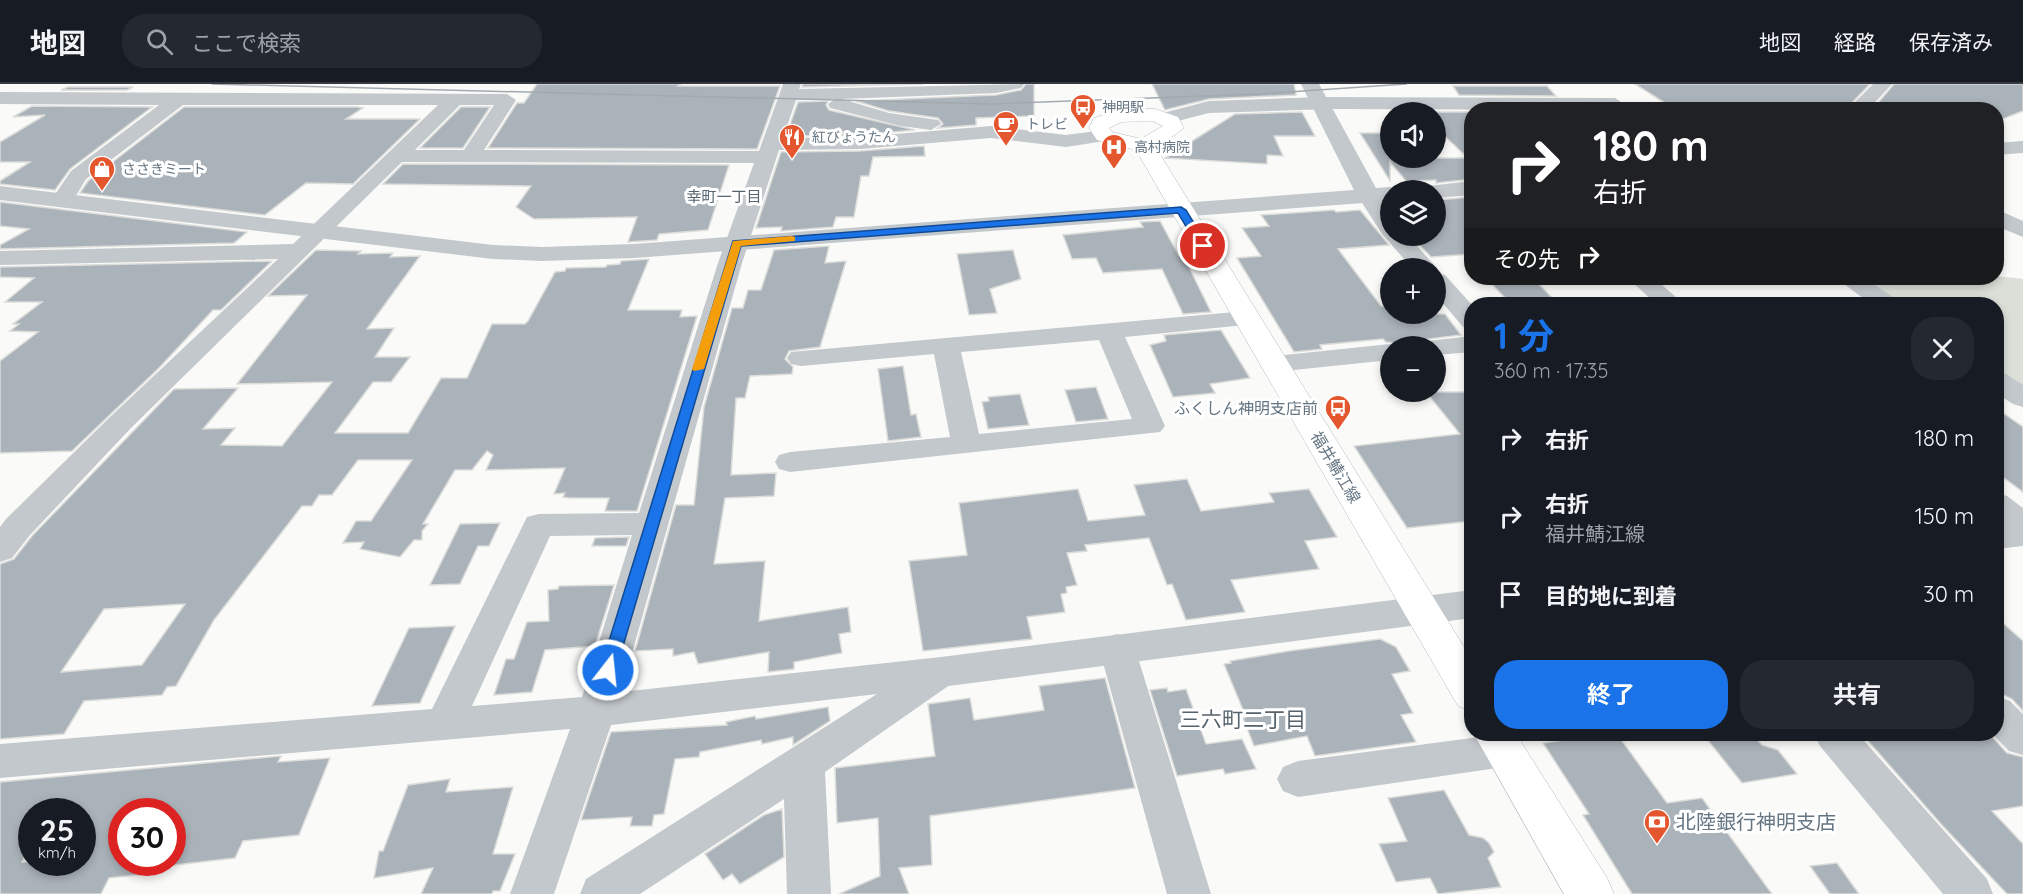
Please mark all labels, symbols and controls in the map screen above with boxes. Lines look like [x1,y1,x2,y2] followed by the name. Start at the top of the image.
[122,14,542,68] search box
[30,25,86,60] text: 地図
[143,25,176,58] icon: search
[191,29,301,57] text: ここで検索
[1759,29,1801,55] text: 地図
[1834,29,1876,55] text: 経路
[1909,29,1993,55] text: 保存済み
[1068,92,1098,130] bus stop icon: 神明駅
[1102,98,1144,116] place label: 神明駅
[1380,102,1446,402] map controls
[1380,102,1446,168] button: sound
[991,109,1021,147] cafe icon: トレビ
[1026,115,1068,133] place label: トレビ
[1593,119,1709,172] text: 180 m
[777,122,807,160] restaurant icon: 紅びょうたん
[1494,126,1572,204] icon: right
[812,128,896,146] place label: 紅びょうたん
[1099,132,1129,170] hospital icon: 高村病院
[1134,138,1190,156] place label: 高村病院
[87,154,117,192] shop icon: ささきミート
[122,160,206,178] place label: ささきミート
[1593,175,1647,209] text: 右折
[1380,180,1446,246] button: layers
[686,187,762,206] district label: 幸町一丁目
[1177,220,1228,271] pin
[1186,229,1219,262] icon: arrive
[1572,240,1605,273] icon: right
[1494,245,1560,273] text: その先
[1380,258,1446,324] button: +
[1494,313,1554,358] text: 1 分
[1911,317,1974,380] button: close
[1380,336,1446,402] button: −
[1494,358,1608,383] text: 360 m · 17:35
[1323,393,1353,431] bus stop icon: ふくしん神明支店前
[1174,398,1318,418] place label: ふくしん神明支店前
[1494,422,1527,455] icon: right
[1915,424,1974,452] text: 180 m
[1545,426,1589,454] text: 右折
[1307,428,1365,506] street label: 福井鯖江線
[1545,490,1589,518] text: 右折
[1494,500,1527,533] icon: right
[1915,502,1974,530] text: 150 m
[1545,521,1645,546] text: 福井鯖江線
[1494,578,1527,611] icon: arrive
[1923,580,1974,608] text: 30 m
[1545,582,1677,610] text: 目的地に到着
[576,638,640,702] position arrow
[1494,660,1728,729] button: 終了
[1740,660,1974,729] button: 共有
[1180,706,1306,732] district label: 三六町二丁目
[108,798,186,876] speed limit sign: 30
[1642,807,1672,845] bank icon: 北陸銀行神明支店
[1676,809,1836,834] place label: 北陸銀行神明支店
[40,811,74,849] text: 25
[38,843,76,862] text: km/h

